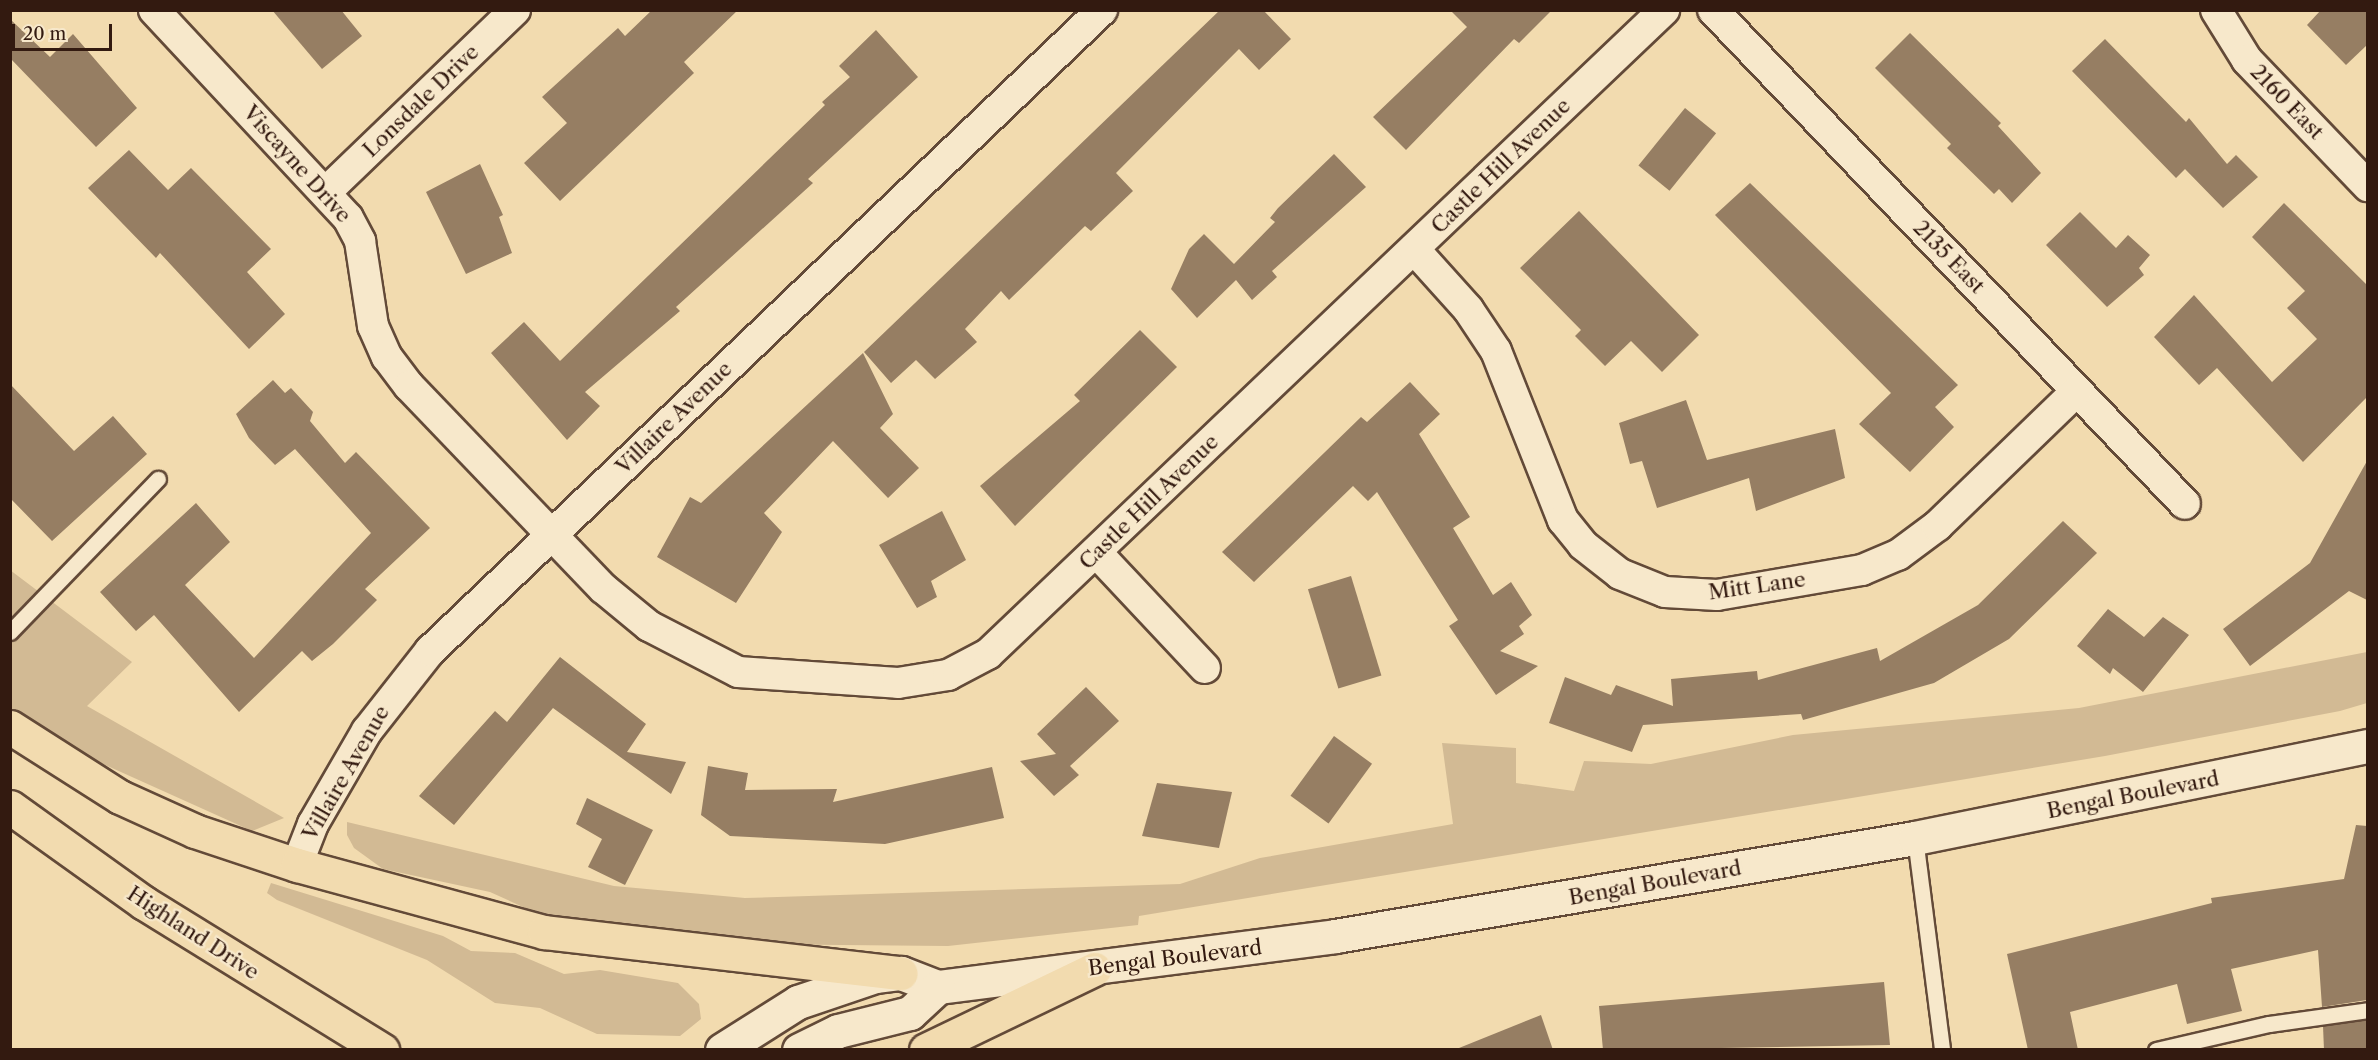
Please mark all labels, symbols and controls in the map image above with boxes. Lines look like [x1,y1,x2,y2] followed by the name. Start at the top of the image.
[15,12,116,50] scale bar
[23,23,66,45] text: 20 m
[358,40,484,162] street label: Lonsdale Drive
[2245,59,2329,145] street label: 2160 East
[1426,93,1576,239] street label: Castle Hill Avenue
[238,100,356,228] street label: Viscayne Drive
[1908,215,1990,299] street label: 2135 East
[611,356,737,480] street label: Villaire Avenue
[1074,429,1224,575] street label: Castle Hill Avenue
[1707,567,1807,605] street label: Mitt Lane
[297,701,395,845] street label: Villaire Avenue
[2045,766,2221,824] street label: Bengal Boulevard
[1567,855,1743,911] street label: Bengal Boulevard
[122,881,264,985] street label: Highland Drive
[1087,935,1263,981] street label: Bengal Boulevard

